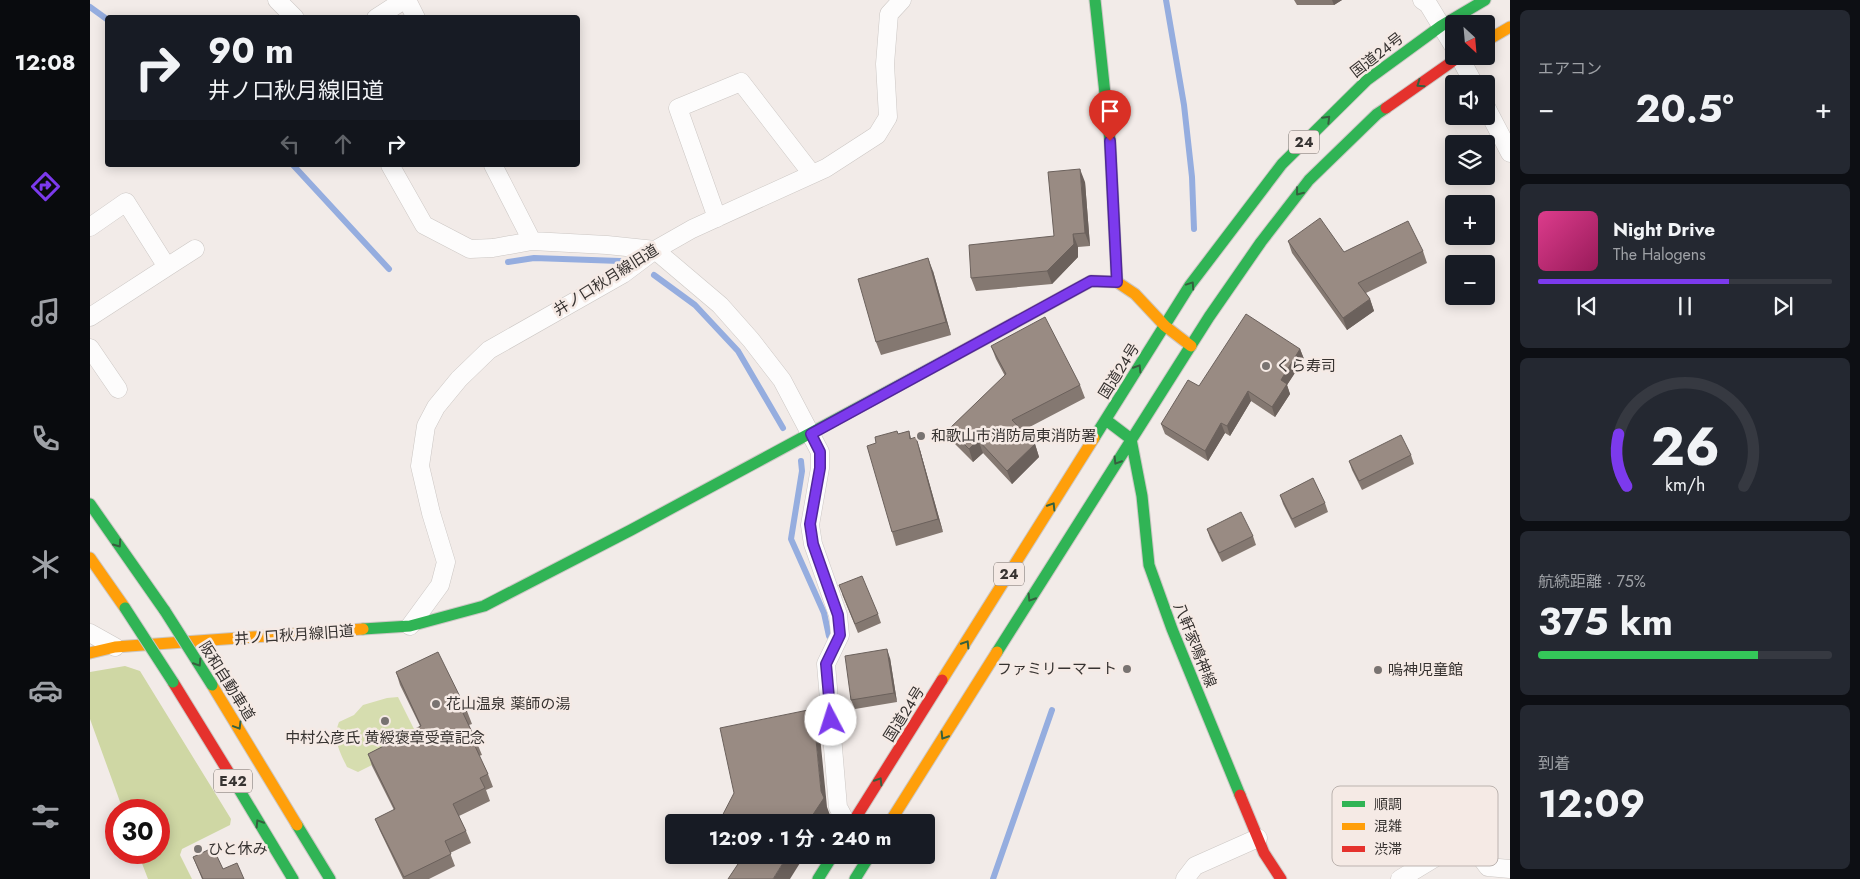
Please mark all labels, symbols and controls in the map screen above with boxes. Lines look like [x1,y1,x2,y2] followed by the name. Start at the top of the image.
[1445,15,1495,65] north arrow
[1445,15,1495,305] map controls
[208,26,294,76] text: 90 m
[1346,27,1408,83] street label: 国道24号
[125,35,190,100] icon: right
[14,46,76,78] text: 12:08
[1538,57,1602,80] text: エアコン
[208,74,384,106] text: 井ノ口秋月線旧道
[1445,75,1495,125] button: sound
[1416,78,1426,87] one-way arrow
[1636,81,1734,136] text: 20.5°
[1538,88,1555,129] text: −
[1815,88,1832,129] text: +
[1089,90,1131,141] pin
[1096,97,1124,125] icon: arrive
[1321,116,1330,125] one-way arrow
[276,130,304,158] icon: left
[329,130,357,158] icon: ahead
[382,130,410,158] icon: right
[1289,130,1319,154] road number: 24
[1445,135,1495,185] button: layers
[28,169,63,204] icon: directions
[1297,186,1305,195] one-way arrow
[1445,195,1495,245] button: +
[1613,216,1715,243] text: Night Drive
[549,239,663,321] street label: 井ノ口秋月線旧道
[1613,243,1706,266] text: The Halogens
[1445,255,1495,305] button: −
[1185,281,1194,291] one-way arrow
[1573,292,1601,320] icon: previous
[1671,292,1699,320] icon: pause
[1769,292,1797,320] icon: next
[28,295,63,330] icon: music
[1093,339,1145,403] street label: 国道24号
[1276,355,1336,377] place label: くら寿司
[1260,360,1272,372] marker: くら寿司
[1132,365,1142,374] one-way arrow
[1651,409,1719,485] text: 26
[28,421,63,456] icon: phone
[931,425,1096,447] place label: 和歌山市消防局東消防署
[915,430,927,442] marker: 和歌山市消防局東消防署
[1114,455,1123,464] one-way arrow
[1665,472,1705,498] text: km/h
[1046,502,1055,512] one-way arrow
[112,538,121,547] one-way arrow
[28,547,63,582] icon: climate
[994,562,1024,586] road number: 24
[1538,570,1646,593] text: 航続距離 · 75%
[1027,593,1037,602] one-way arrow
[1538,594,1673,649] text: 375 km
[1168,599,1222,691] street label: 八軒家鳴神線
[233,620,355,650] street label: 井ノ口秋月線旧道
[194,637,260,725] street label: 阪和自動車道
[959,640,969,649] one-way arrow
[192,657,202,666] one-way arrow
[997,658,1117,680] place label: ファミリーマート
[1388,659,1463,681] place label: 嗚神児童館
[1121,663,1133,675] marker: ファミリーマート
[1372,664,1384,676] marker: 嗚神児童館
[28,673,63,708] icon: car
[878,682,930,746] street label: 国道24号
[446,693,571,715] place label: 花山温泉 薬師の湯
[804,693,856,745] position arrow
[430,698,442,710] marker: 花山温泉 薬師の湯
[379,715,391,727] marker: 中村公彦氏 黄綬褒章受章記念
[231,721,241,730] one-way arrow
[285,727,485,749] place label: 中村公彦氏 黄綬褒章受章記念
[941,730,951,739] one-way arrow
[1538,752,1570,775] text: 到着
[214,769,252,792] road number: E42
[1538,776,1645,831] text: 12:09
[873,778,882,787] one-way arrow
[1332,786,1498,866] legend
[1374,794,1402,814] text: 順調
[28,799,63,834] icon: filters
[105,799,170,864] speed limit sign: 30
[1374,816,1402,836] text: 混雑
[255,819,265,828] one-way arrow
[709,825,891,852] text: 12:09 · 1 分 · 240 m
[208,838,268,860] place label: ひと休み
[1374,839,1402,859] text: 渋滞
[192,843,204,855] marker: ひと休み

